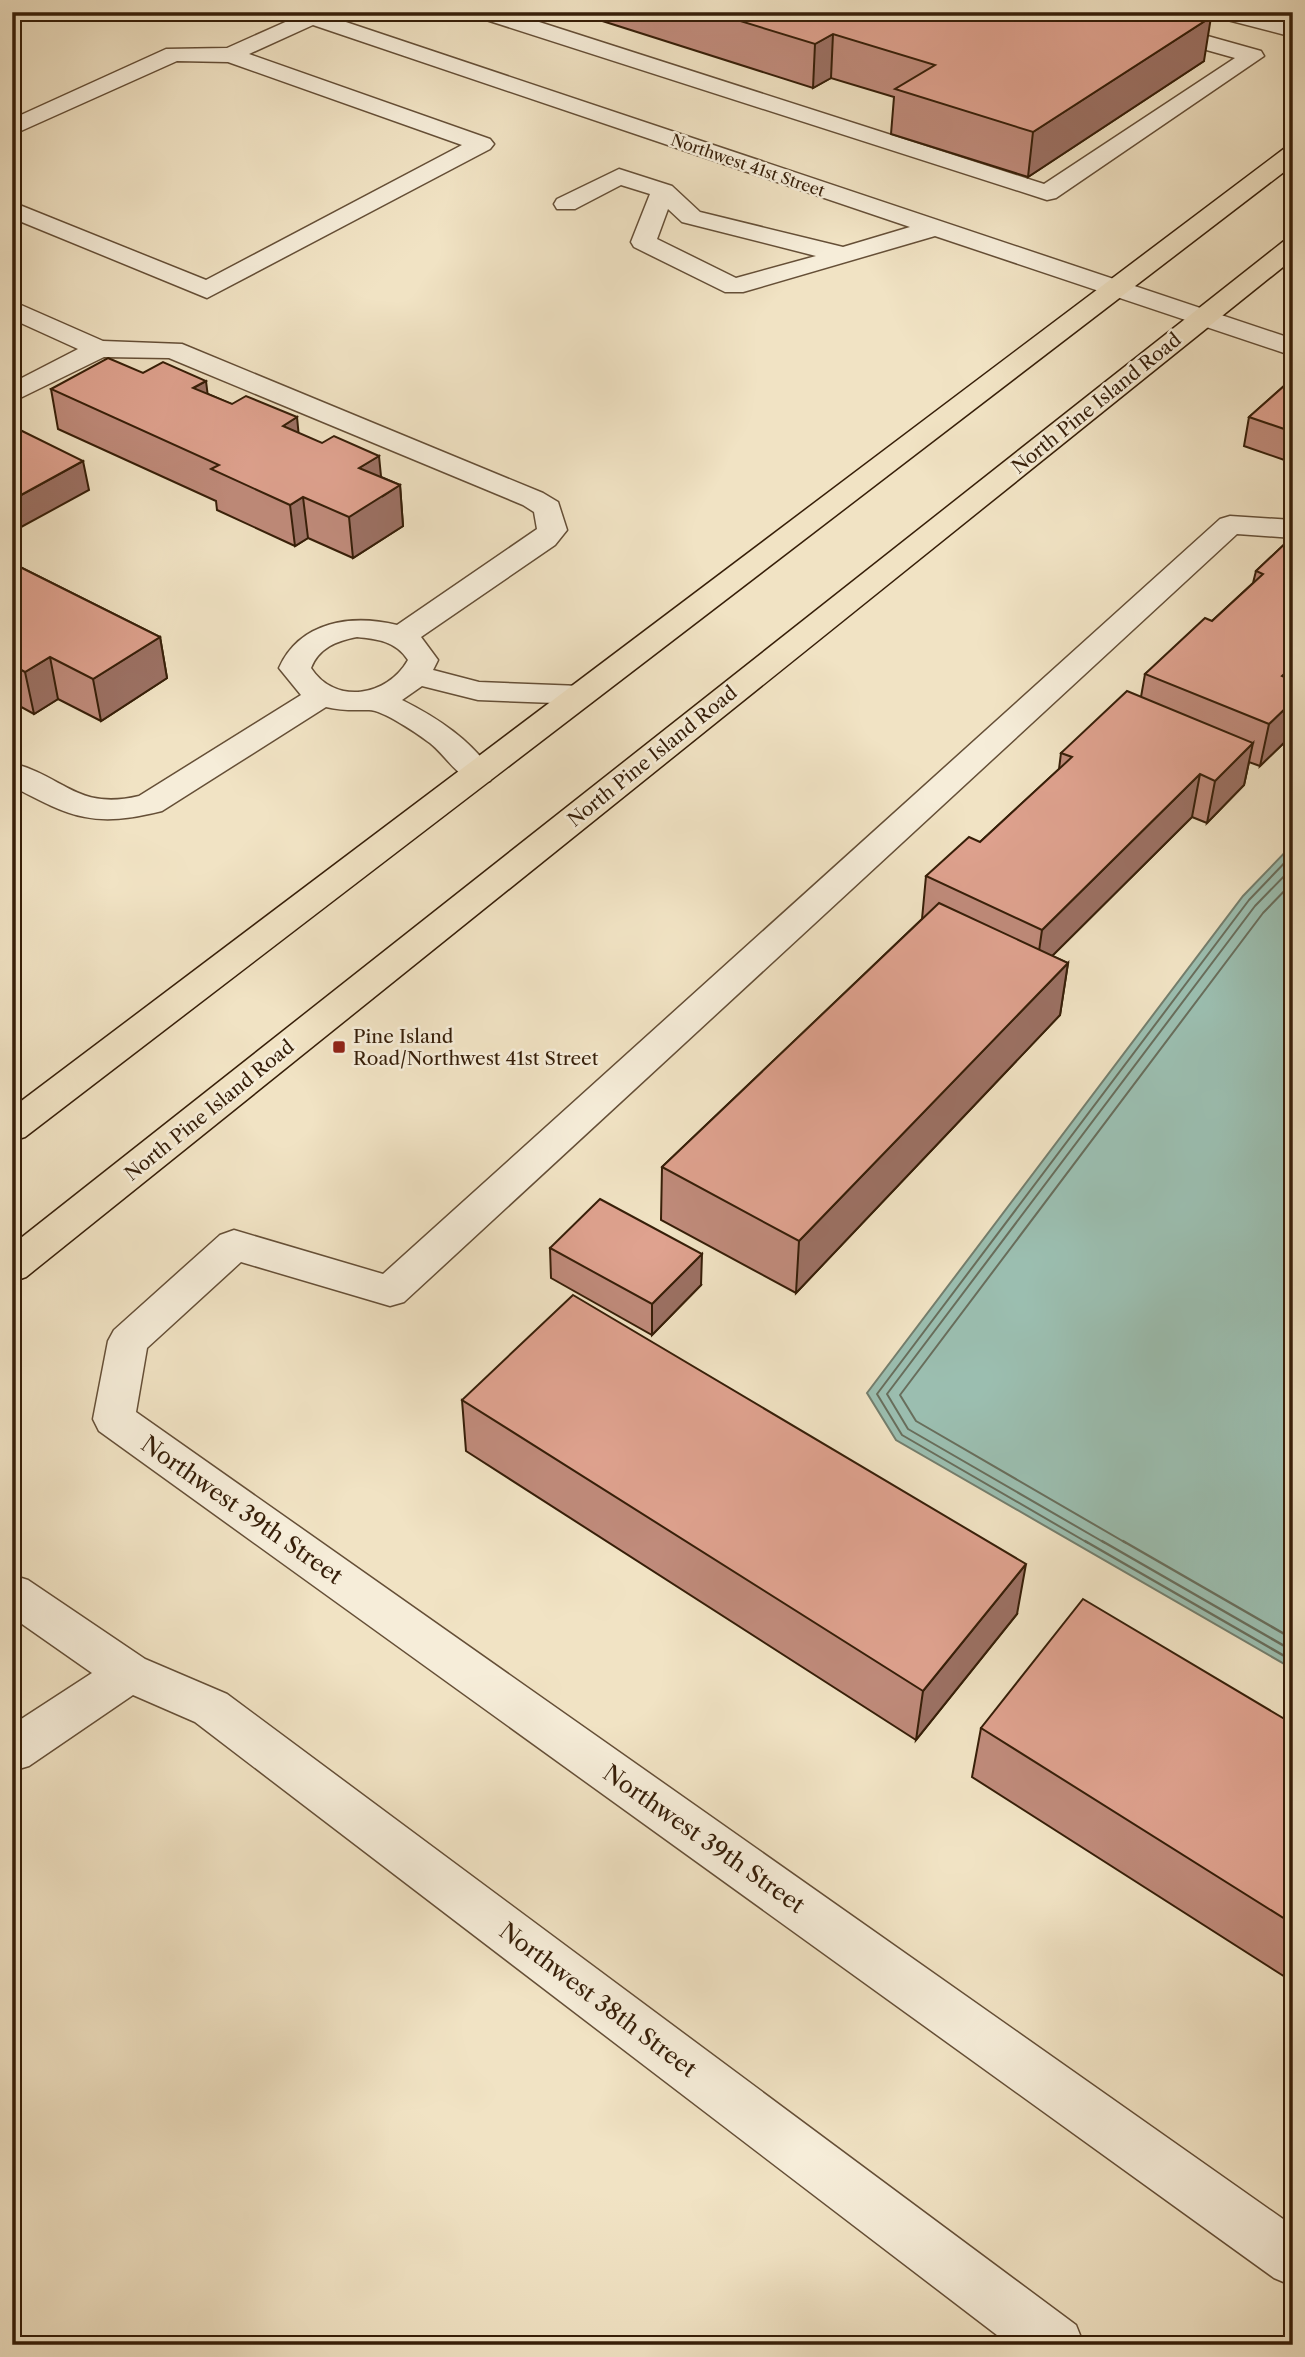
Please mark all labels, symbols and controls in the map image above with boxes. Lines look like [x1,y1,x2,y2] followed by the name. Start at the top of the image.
[668,129,828,201] street label: Northwest 41st Street
[1007,328,1186,479] street label: North Pine Island Road
[563,681,742,832] street label: North Pine Island Road
[353,1025,599,1070] place label: Pine Island Road/Northwest 41st Street
[120,1035,299,1186] street label: North Pine Island Road
[331,1039,347,1055] marker: Pine Island Road/Northwest 41st Street
[136,1430,348,1590] street label: Northwest 39th Street
[598,1759,810,1919] street label: Northwest 39th Street
[494,1917,702,2083] street label: Northwest 38th Street

